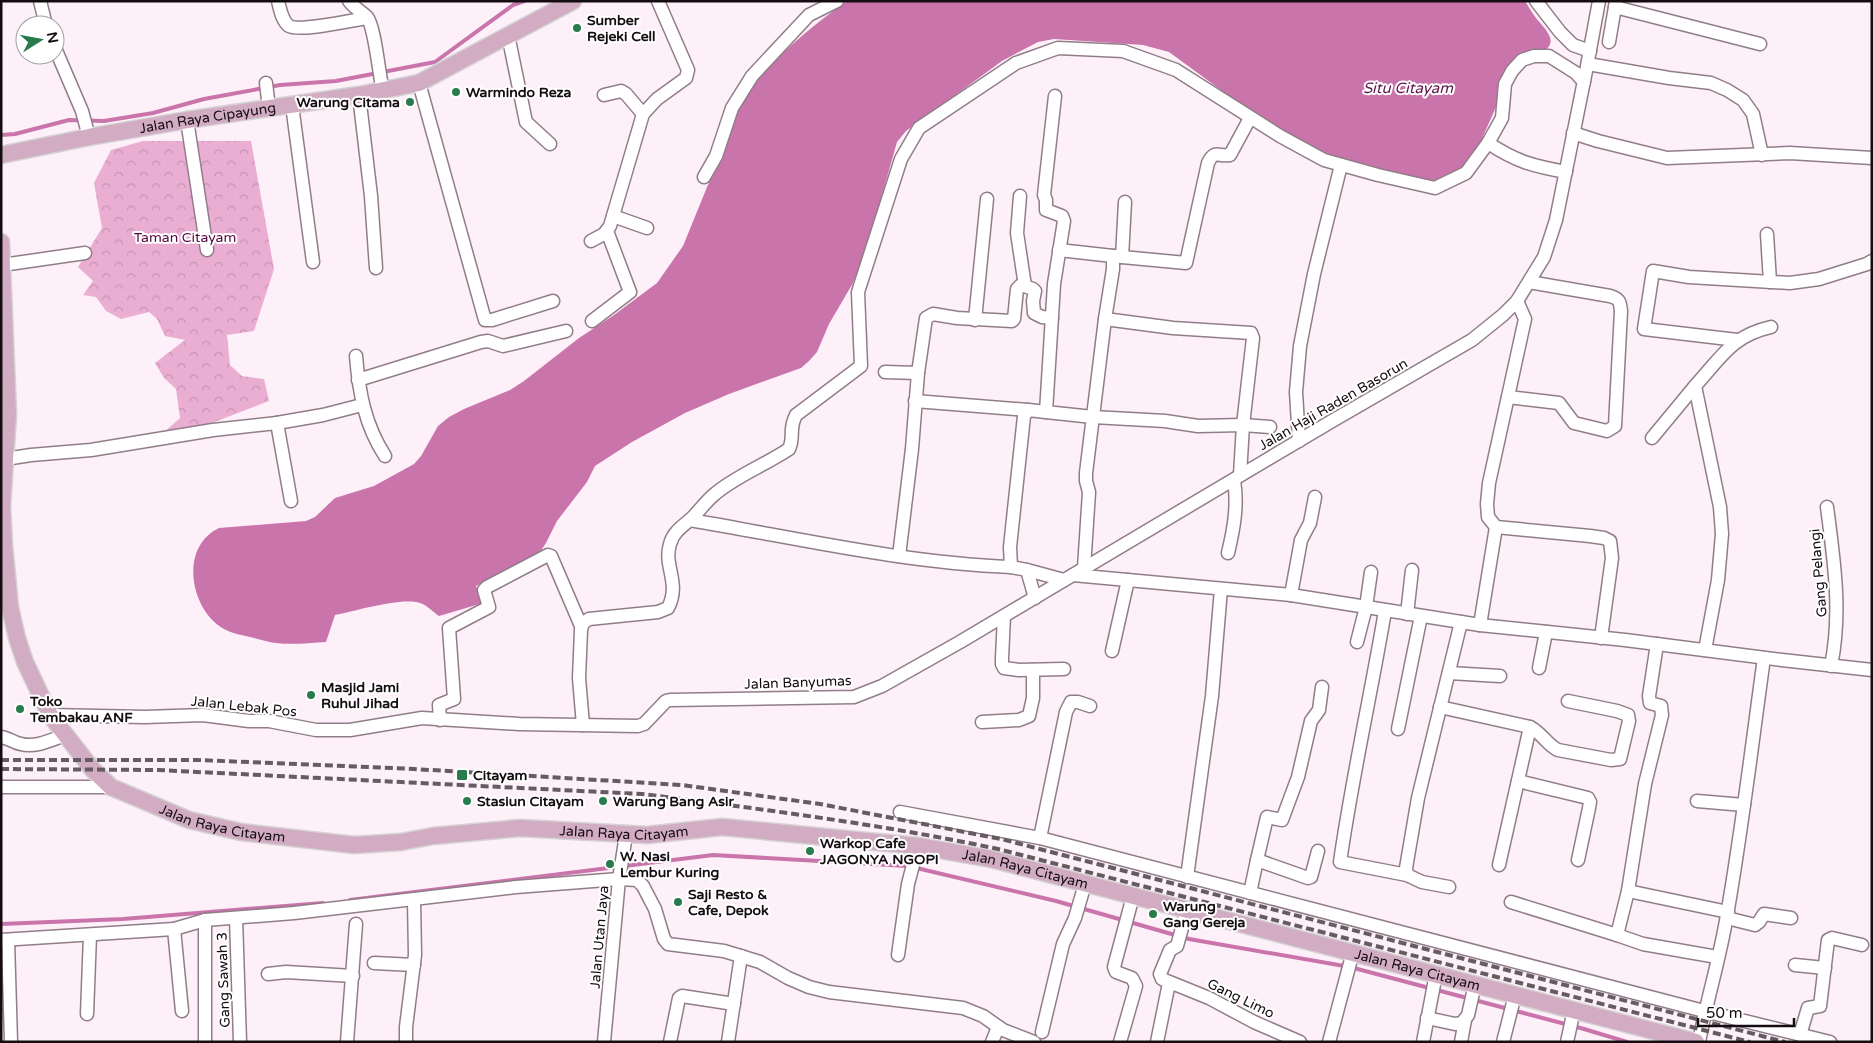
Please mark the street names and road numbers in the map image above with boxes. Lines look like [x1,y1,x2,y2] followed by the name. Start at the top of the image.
[138,99,277,137] street label: Jalan Raya Cipayung
[1256,355,1411,454] street label: Jalan Haji Raden Basorun
[1806,528,1831,618] street label: Gang Pelangi
[744,672,852,693] street label: Jalan Banyumas
[190,692,298,721] street label: Jalan Lebak Pos
[157,800,286,846] street label: Jalan Raya Citayam
[559,822,689,844] street label: Jalan Raya Citayam
[961,846,1090,893] street label: Jalan Raya Citayam
[587,885,612,989] street label: Jalan Utan Jaya
[213,932,234,1028] street label: Gang Sawah 3
[1353,946,1482,995] street label: Jalan Raya Citayam
[1205,975,1277,1022] street label: Gang Limo

